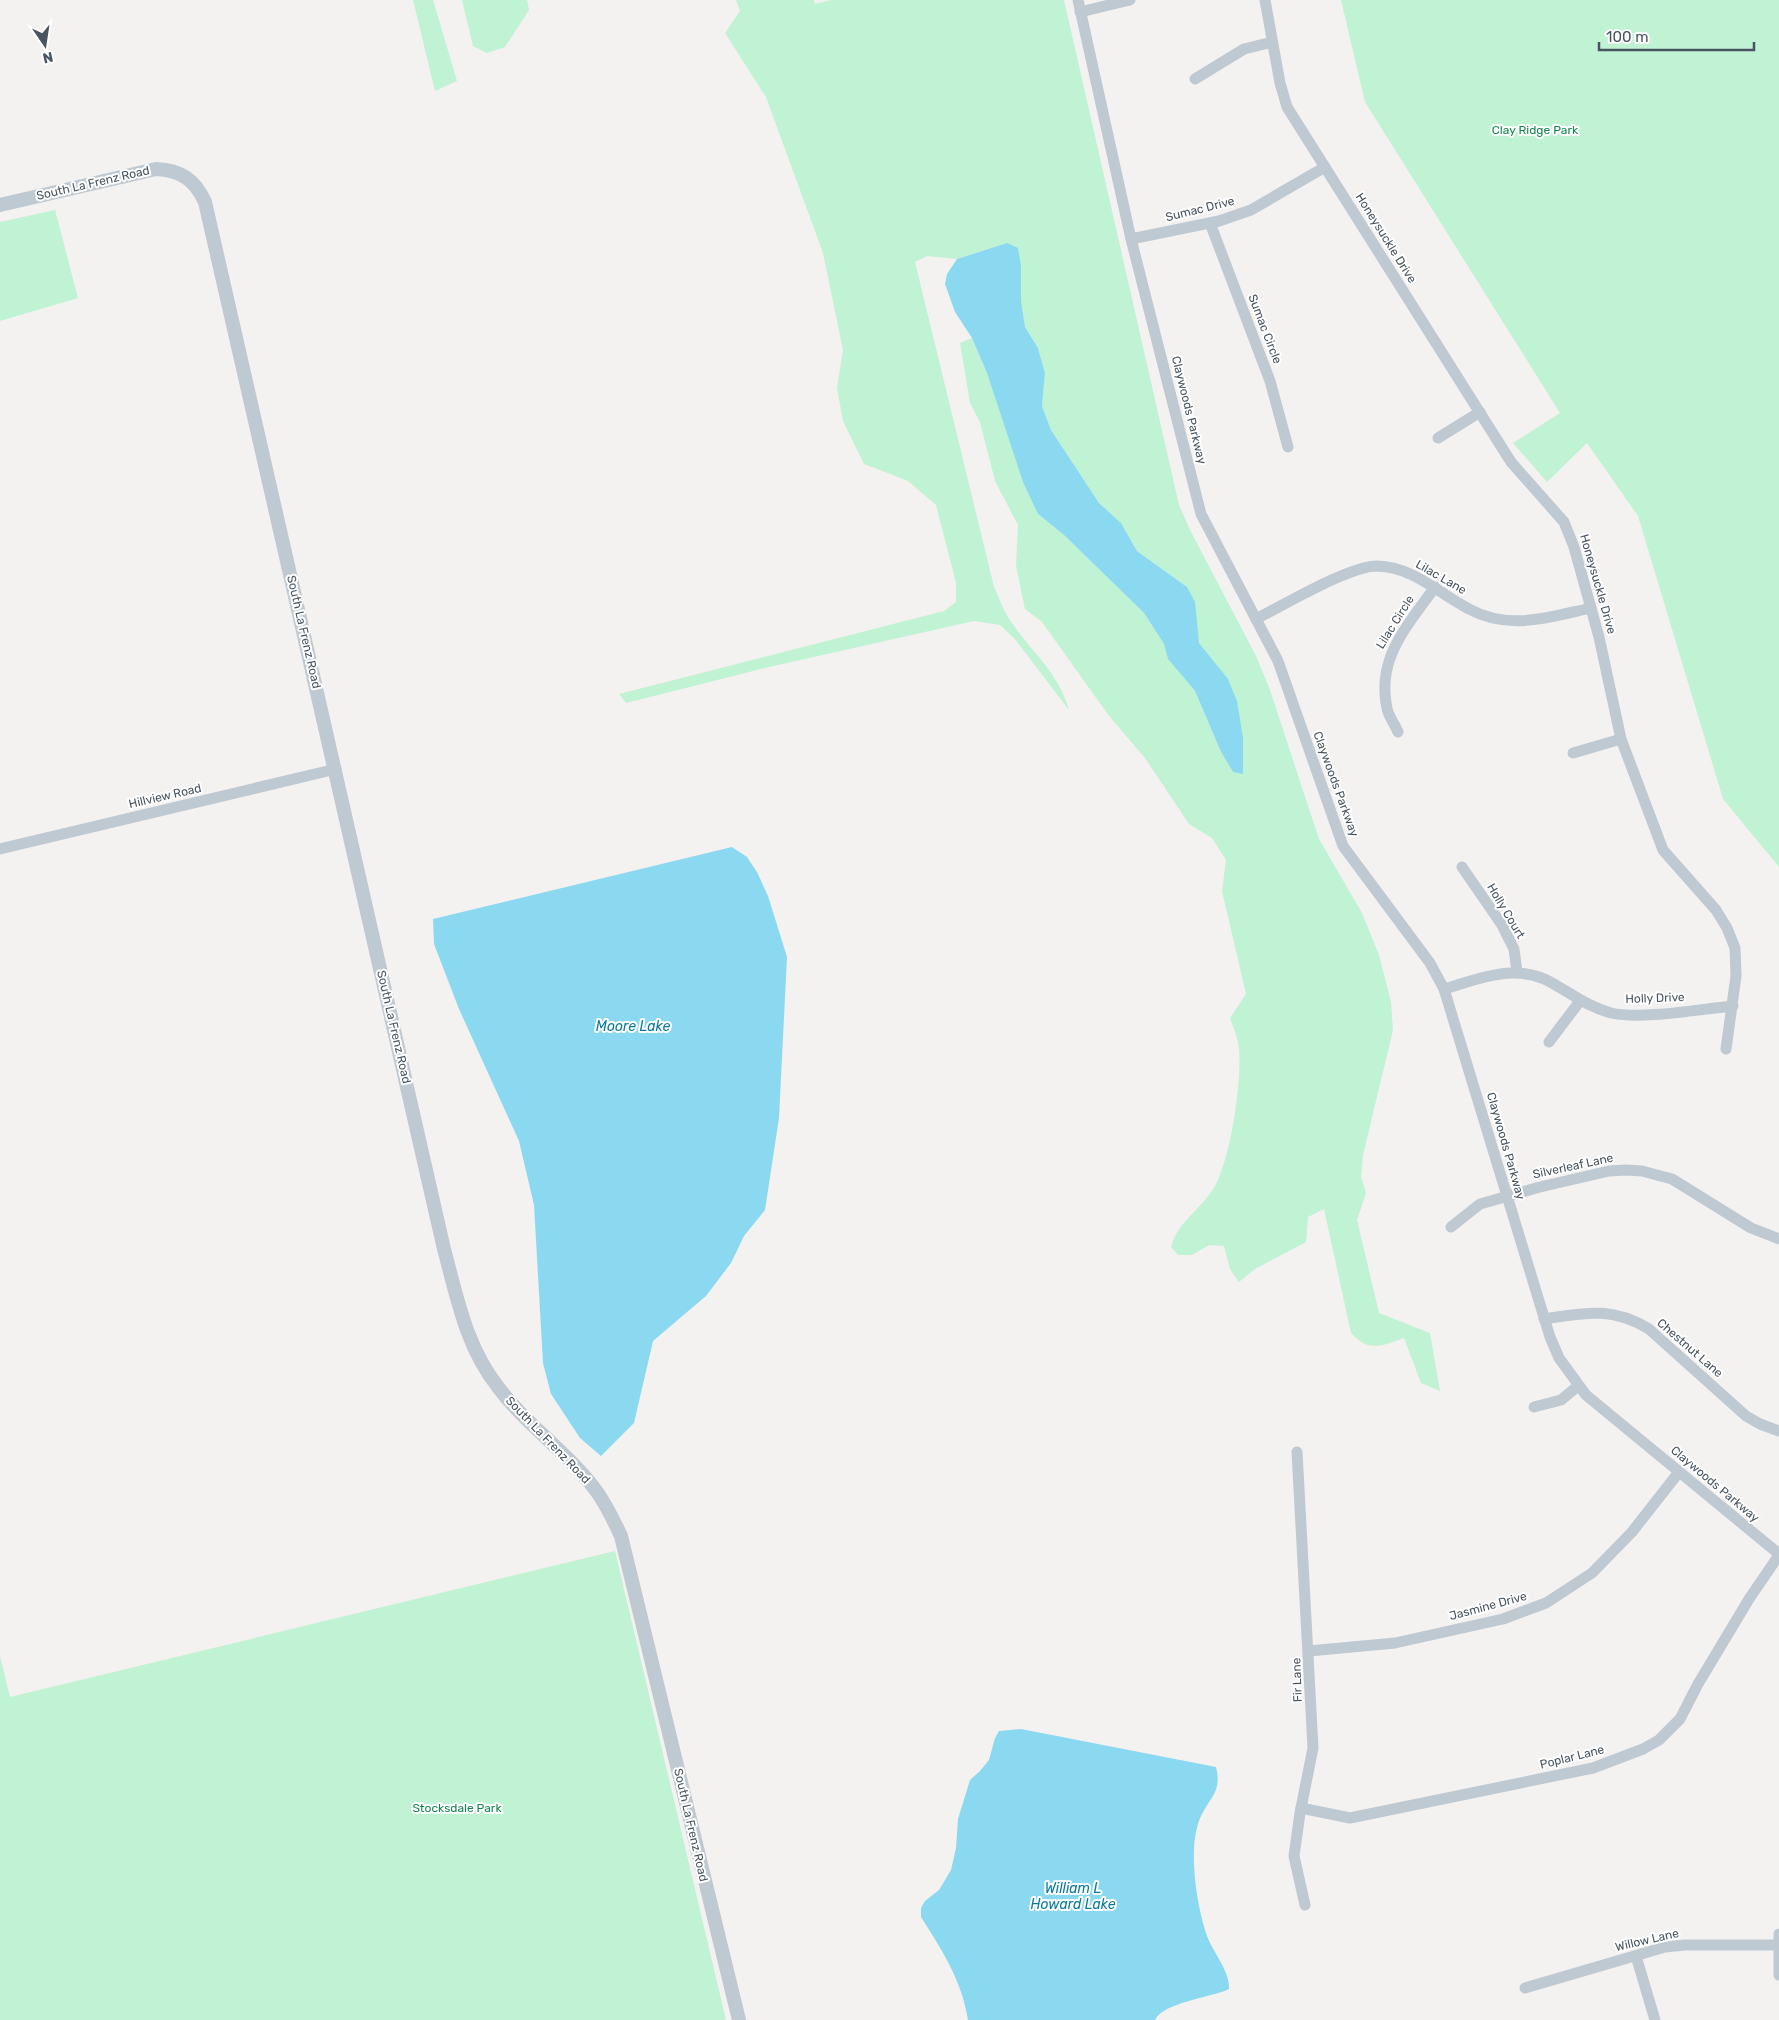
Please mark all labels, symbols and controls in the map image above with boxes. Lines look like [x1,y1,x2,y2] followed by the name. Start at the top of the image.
[20,20,70,70] north arrow
[1599,20,1754,52] scale bar
[1606,28,1648,46] text: 100 m
[41,48,55,67] text: N
[1492,123,1579,137] park label: Clay Ridge Park
[35,163,151,203] street label: South La Frenz Road
[1353,191,1419,286] street label: Honeysuckle Drive
[1164,194,1236,224] street label: Sumac Drive
[1245,292,1285,366] street label: Sumac Circle
[1169,354,1209,466] street label: Claywoods Parkway
[1577,532,1619,636] street label: Honeysuckle Drive
[1413,557,1469,597] street label: Lilac Lane
[284,574,324,690] street label: South La Frenz Road
[1373,592,1417,651] street label: Lilac Circle
[1310,729,1362,839] street label: Claywoods Parkway
[127,781,203,811] street label: Hillview Road
[1484,881,1528,941] street label: Holly Court
[374,969,414,1085] street label: South La Frenz Road
[1625,990,1685,1006] street label: Holly Drive
[596,1018,670,1035] water label: Moore Lake
[1484,1091,1528,1202] street label: Claywoods Parkway
[1532,1151,1615,1181] street label: Silverleaf Lane
[1654,1316,1726,1380] street label: Chestnut Lane
[503,1394,593,1486] street label: South La Frenz Road
[1668,1443,1762,1525] street label: Claywoods Parkway
[1448,1589,1529,1623] street label: Jasmine Drive
[1289,1657,1305,1702] street label: Fir Lane
[1538,1742,1606,1772] street label: Poplar Lane
[671,1767,711,1883] street label: South La Frenz Road
[412,1801,502,1815] park label: Stocksdale Park
[1031,1880,1116,1913] water label: William L Howard Lake
[1614,1926,1680,1954] street label: Willow Lane

